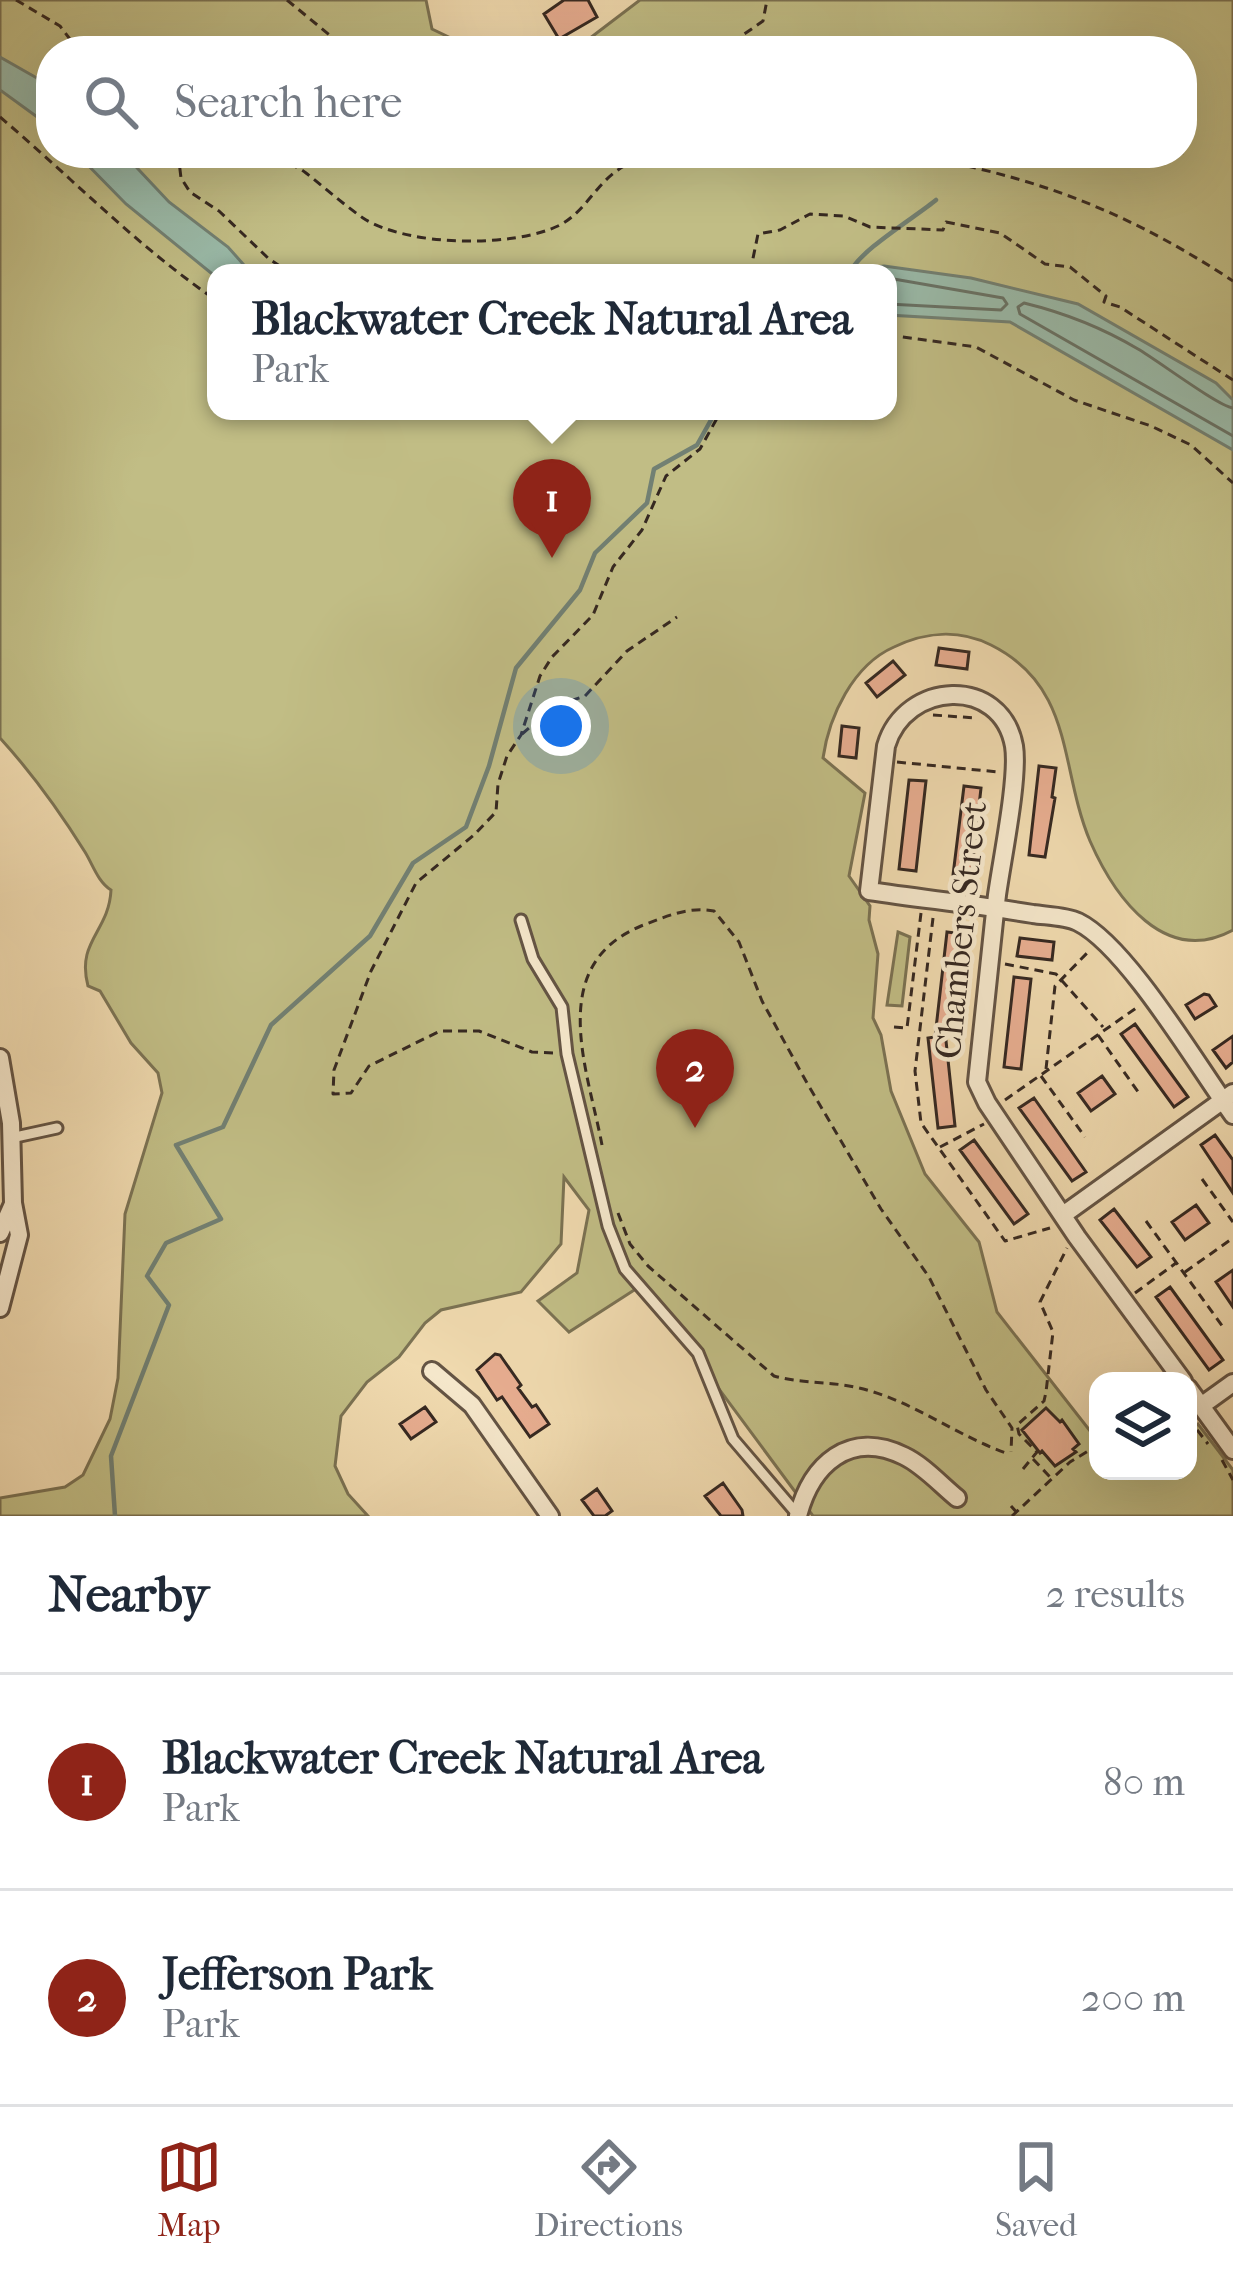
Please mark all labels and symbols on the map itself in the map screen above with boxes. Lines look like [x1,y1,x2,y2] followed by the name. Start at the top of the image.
[513,459,591,558] pin: 1
[531,696,591,756] your location
[927,799,995,1061] street label: Chambers Street
[656,1029,734,1128] pin: 2

